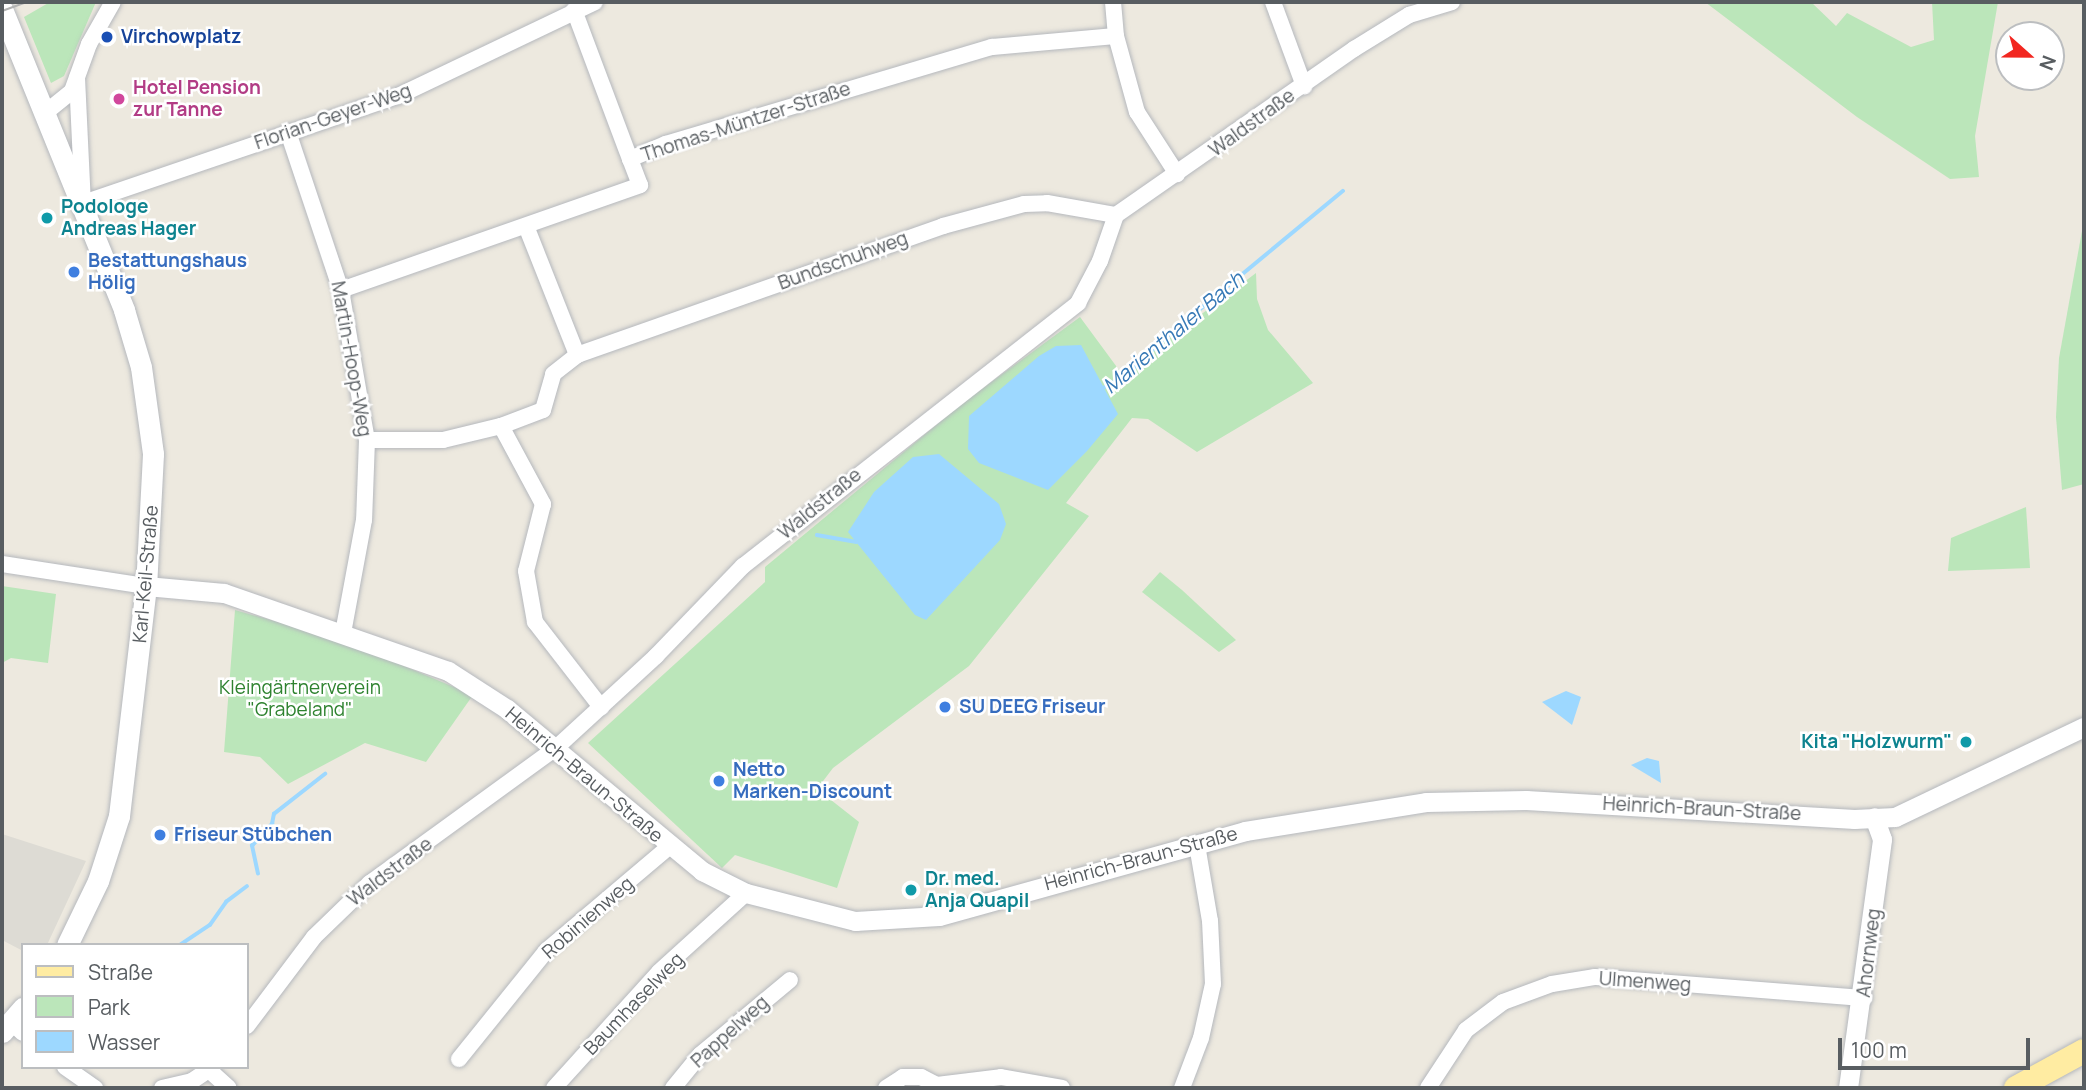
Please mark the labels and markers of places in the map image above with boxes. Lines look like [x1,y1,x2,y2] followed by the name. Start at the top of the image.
[121,26,241,48] place label: Virchowplatz
[99,29,115,45] marker: Virchowplatz
[133,77,261,121] place label: Hotel Pension zur Tanne
[111,91,127,107] marker: Hotel Pension zur Tanne
[61,196,196,240] place label: Podologe Andreas Hager
[39,210,55,226] marker: Podologe Andreas Hager
[88,250,247,294] place label: Bestattungshaus Hölig
[66,264,82,280] marker: Bestattungshaus Hölig
[959,696,1106,718] place label: SU DEEG Friseur
[937,699,953,715] marker: SU DEEG Friseur
[1801,731,1952,753] place label: Kita "Holzwurm"
[1958,734,1974,750] marker: Kita "Holzwurm"
[733,759,892,803] place label: Netto Marken-Discount
[711,773,727,789] marker: Netto Marken-Discount
[174,824,332,846] place label: Friseur Stübchen
[152,827,168,843] marker: Friseur Stübchen
[925,868,1029,912] place label: Dr. med. Anja Quapil
[903,882,919,898] marker: Dr. med. Anja Quapil

